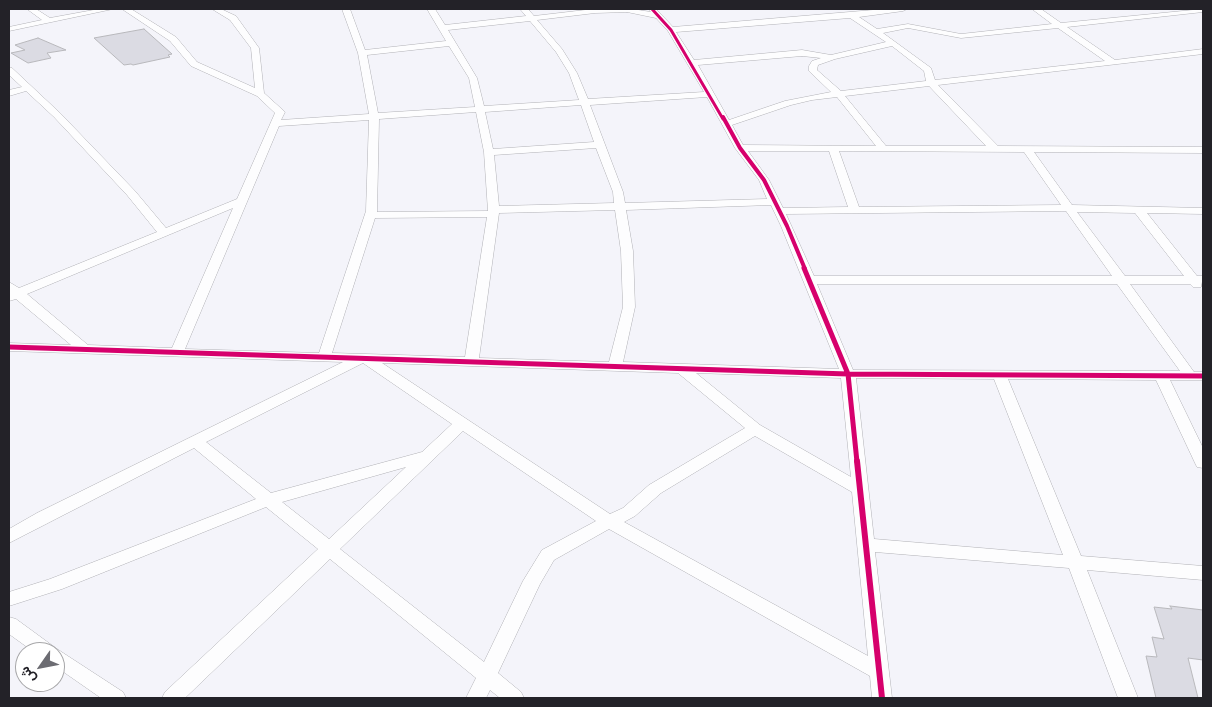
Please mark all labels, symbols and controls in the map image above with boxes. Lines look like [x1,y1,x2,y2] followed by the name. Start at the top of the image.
[15,642,65,692] north arrow
[16,663,40,687] text: ش

